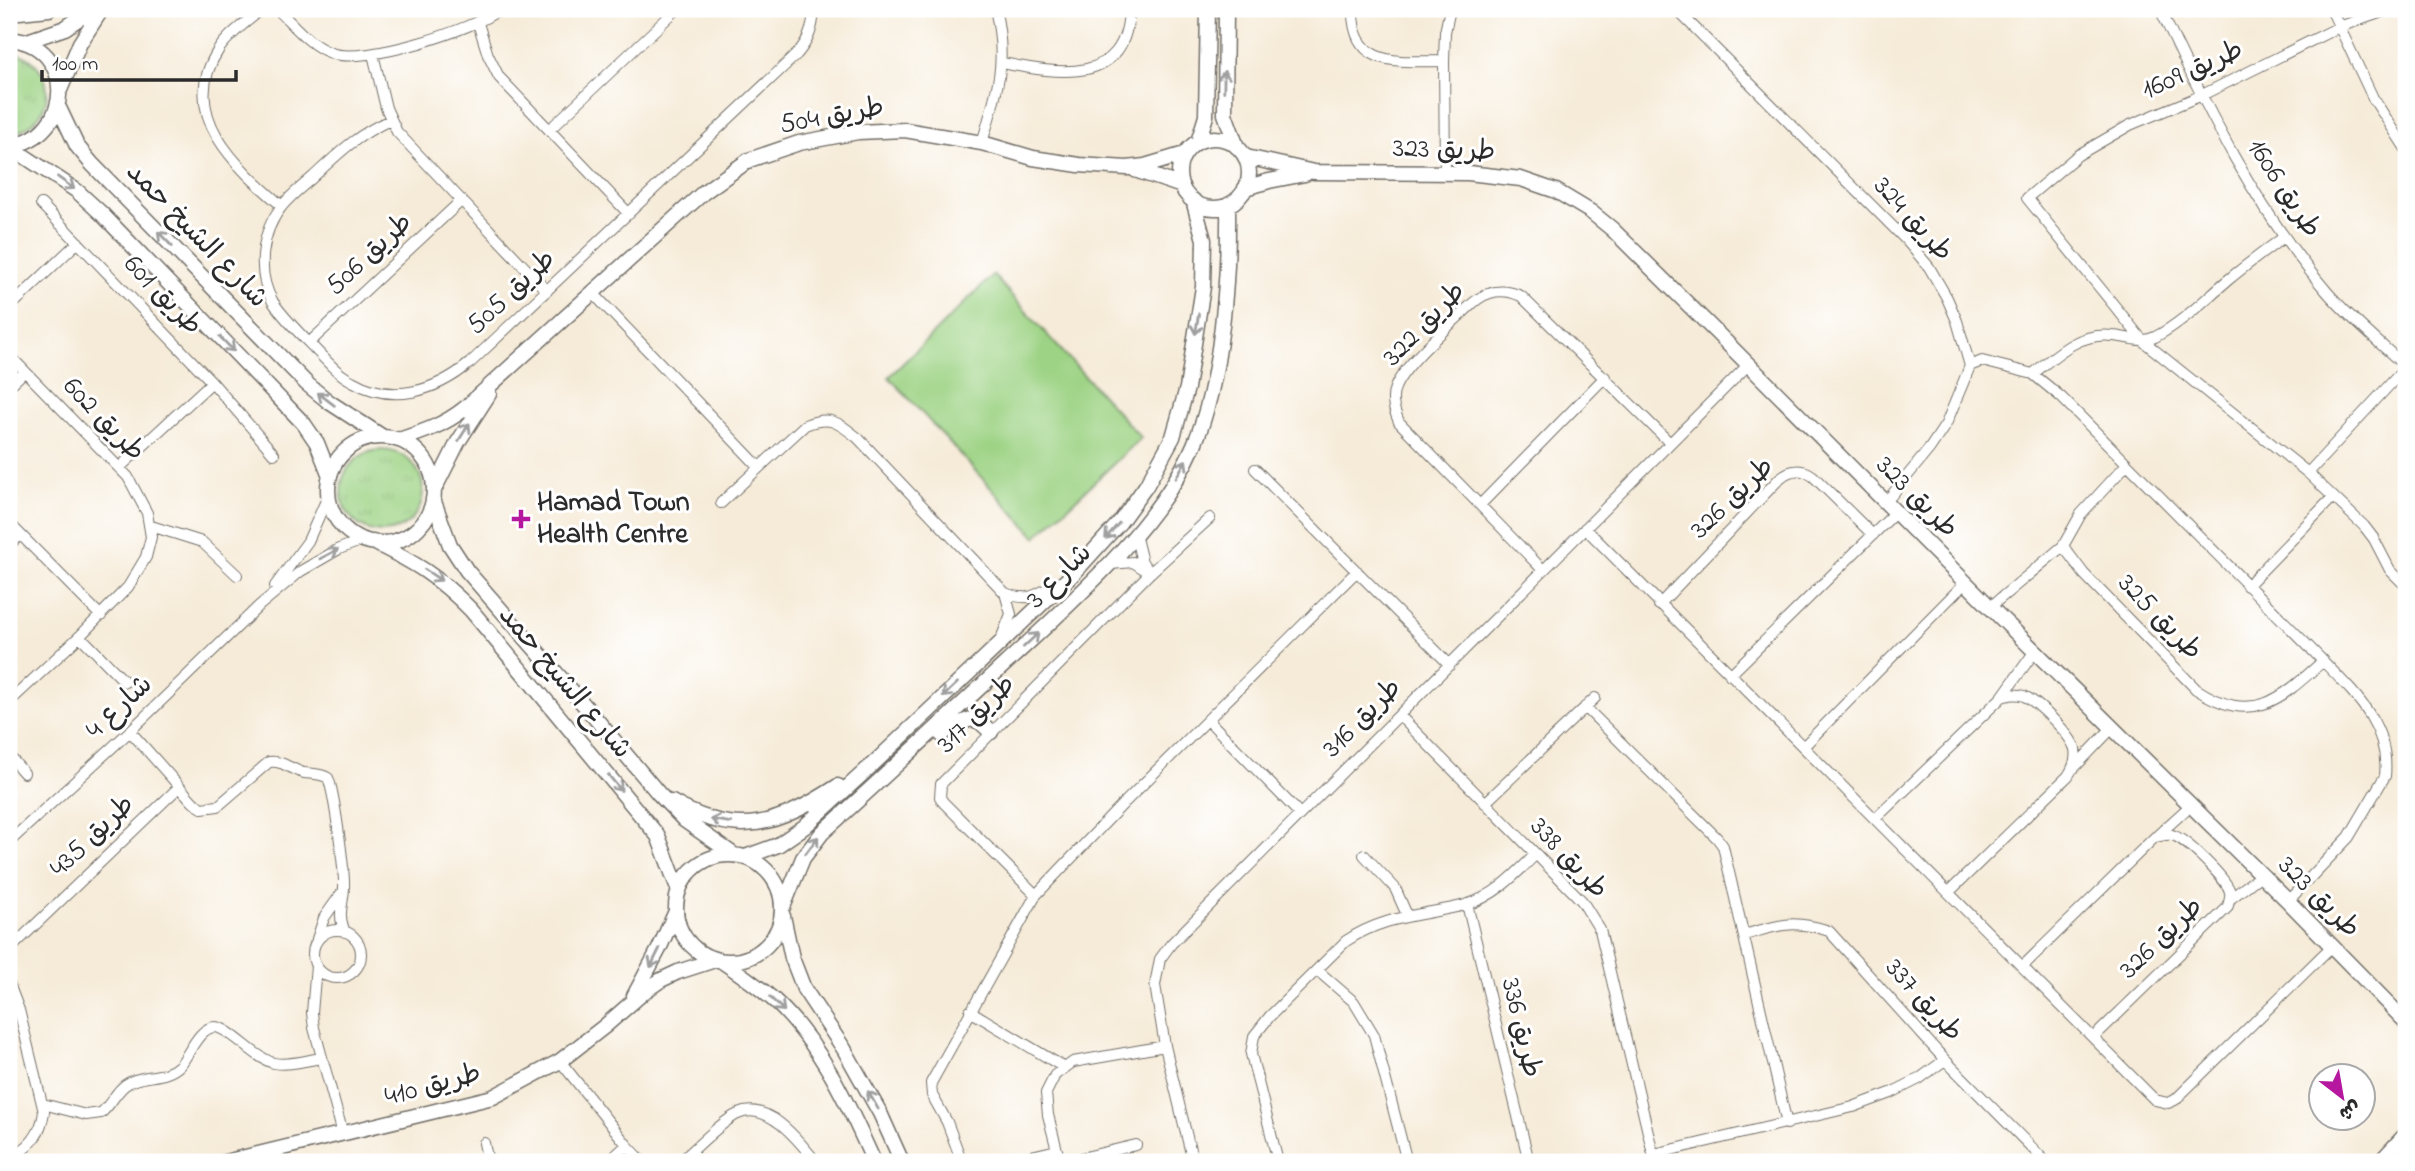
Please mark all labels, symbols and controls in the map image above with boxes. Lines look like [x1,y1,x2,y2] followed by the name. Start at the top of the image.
[2136,30,2250,112] street label: طريق 1609
[42,38,236,82] scale bar
[52,50,98,80] text: 100 m
[1218,69,1231,92] one-way arrow
[777,88,887,146] street label: طريق 504
[1392,129,1496,173] street label: طريق 323
[2235,131,2331,247] street label: طريق 1606
[115,153,277,319] street label: شارع الشيخ حمد
[1862,168,1962,272] street label: طريق 324
[56,176,75,190] one-way arrow
[317,204,423,306] street label: طريق 506
[157,231,174,248] one-way arrow
[458,241,566,345] street label: طريق 505
[113,246,211,346] street label: طريق 601
[1374,273,1476,377] street label: طريق 322
[1190,312,1203,335] one-way arrow
[219,335,236,352] one-way arrow
[52,368,154,472] street label: طريق 602
[317,392,336,407] one-way arrow
[458,422,472,442] one-way arrow
[1865,447,1967,549] street label: طريق 323
[1681,448,1785,550] street label: طريق 326
[1174,460,1188,480] one-way arrow
[537,483,690,556] place label: Hamad Town Health Centre
[511,509,531,529] marker: Hamad Town Health Centre
[1104,522,1120,540] one-way arrow
[1018,535,1102,619] street label: شارع 3
[318,547,339,561] one-way arrow
[2107,565,2211,671] street label: طريق 325
[423,568,442,582] one-way arrow
[487,597,641,769] street label: شارع الشيخ حمد
[1022,631,1039,648] one-way arrow
[77,666,163,750] street label: شارع 4
[928,666,1026,764] street label: طريق 317
[1314,670,1412,768] street label: طريق 316
[942,682,959,699] one-way arrow
[607,773,623,791] one-way arrow
[41,786,145,888] street label: طريق 435
[1519,809,1617,909] street label: طريق 338
[710,814,733,828] one-way arrow
[804,836,819,855] one-way arrow
[2267,847,2369,949] street label: طريق 323
[2110,888,2214,990] street label: طريق 326
[647,947,661,968] one-way arrow
[1874,950,1972,1052] street label: طريق 337
[1489,974,1551,1082] street label: طريق 336
[768,995,785,1012] one-way arrow
[380,1053,486,1119] street label: طريق 410
[2306,1062,2376,1132] north arrow
[866,1091,880,1111] one-way arrow
[2333,1092,2365,1126] text: ش

